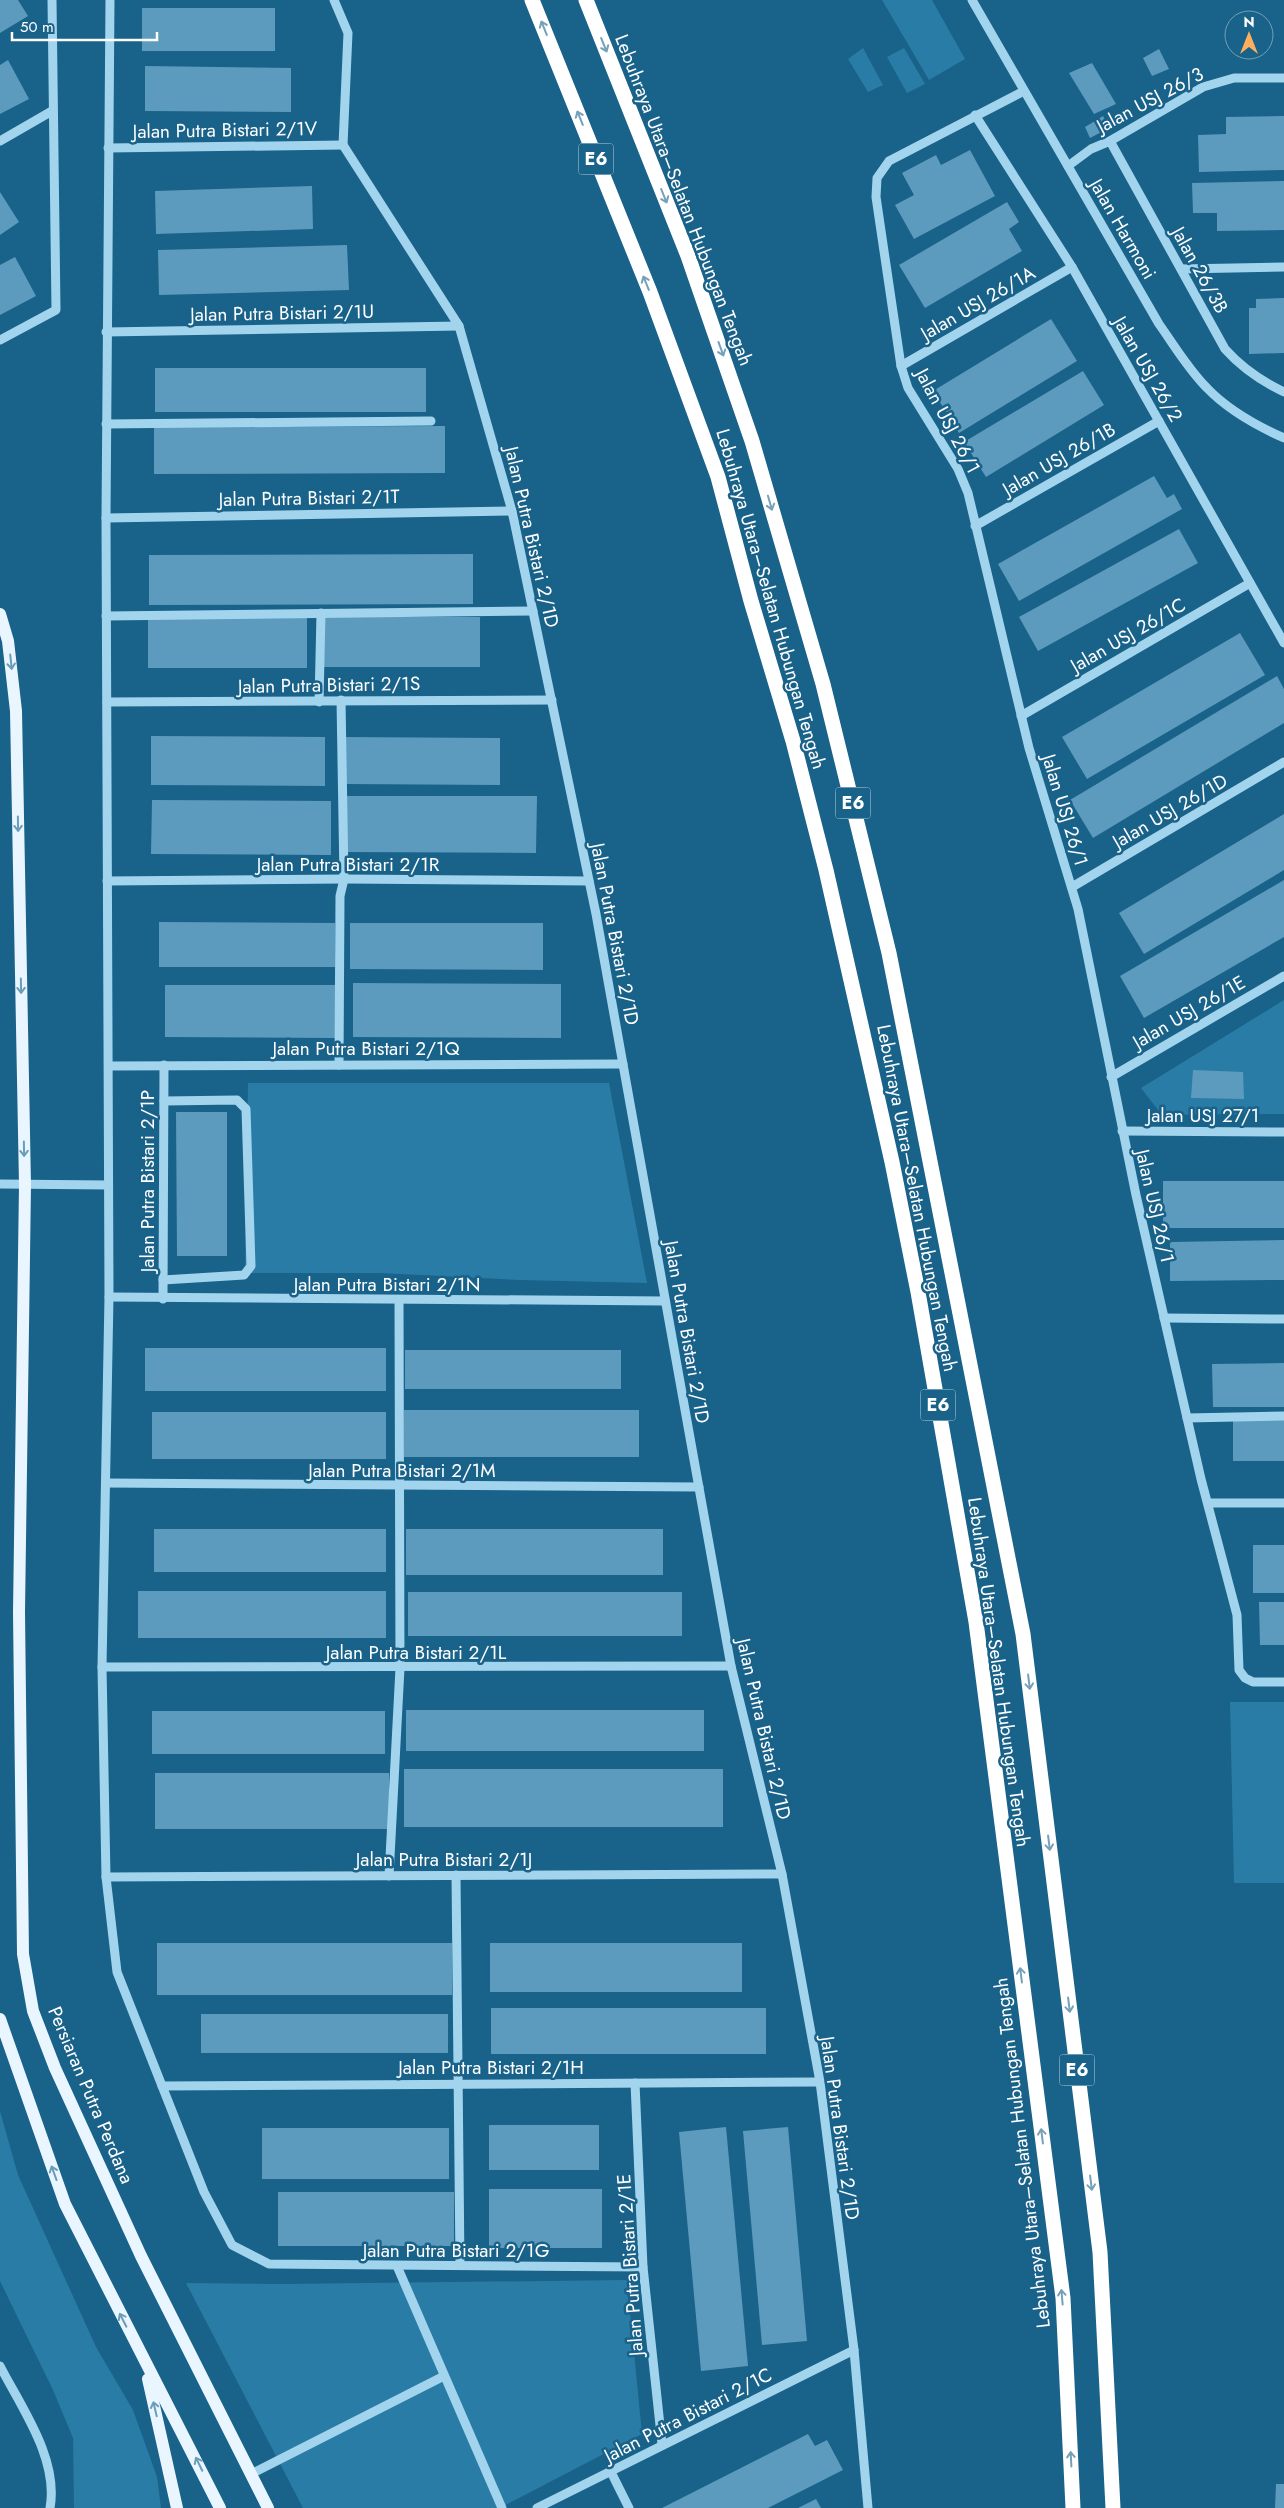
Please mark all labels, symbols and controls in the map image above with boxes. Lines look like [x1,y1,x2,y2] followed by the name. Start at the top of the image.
[12,10,158,42] scale bar
[1224,10,1274,60] north arrow
[1243,12,1255,32] text: N
[20,16,54,38] text: 50 m
[539,21,548,37] one-way arrow
[608,30,760,370] street label: Lebuhraya Utara–Selatan Hubungan Tengah
[600,37,609,52] one-way arrow
[1089,61,1208,141] street label: Jalan USJ 26/3
[575,111,584,126] one-way arrow
[129,115,318,145] street label: Jalan Putra Bistari 2/1V
[578,144,614,174] road number: E6
[1082,171,1163,284] street label: Jalan Harmoni
[660,188,669,203] one-way arrow
[1164,219,1235,318] street label: Jalan 26/3B
[913,259,1041,348] street label: Jalan USJ 26/1A
[641,276,650,291] one-way arrow
[187,298,374,328] street label: Jalan Putra Bistari 2/1U
[1105,309,1189,427] street label: Jalan USJ 26/2
[717,340,726,356] one-way arrow
[908,361,987,478] street label: Jalan USJ 26/1
[995,416,1120,504] street label: Jalan USJ 26/1B
[709,426,833,772] street label: Lebuhraya Utara–Selatan Hubungan Tengah
[497,441,566,630] street label: Jalan Putra Bistari 2/1D
[215,483,400,513] street label: Jalan Putra Bistari 2/1T
[766,495,776,511] one-way arrow
[1063,591,1190,680] street label: Jalan USJ 26/1C
[6,653,16,669] one-way arrow
[235,670,420,700] street label: Jalan Putra Bistari 2/1S
[1034,748,1095,869] street label: Jalan USJ 26/1
[1105,767,1232,856] street label: Jalan USJ 26/1D
[836,788,870,818] road number: E6
[13,816,23,832] one-way arrow
[584,838,646,1027] street label: Jalan Putra Bistari 2/1D
[254,851,440,878] street label: Jalan Putra Bistari 2/1R
[1125,969,1250,1057] street label: Jalan USJ 26/1E
[16,978,26,994] one-way arrow
[870,1022,964,1374] street label: Lebuhraya Utara–Selatan Hubungan Tengah
[269,1035,460,1062] street label: Jalan Putra Bistari 2/1Q
[134,1090,161,1275] street label: Jalan Putra Bistari 2/1P
[1144,1102,1259,1129] street label: Jalan USJ 27/1
[19,1140,29,1156] one-way arrow
[1128,1144,1181,1265] street label: Jalan USJ 26/1
[657,1236,716,1425] street label: Jalan Putra Bistari 2/1D
[291,1271,480,1298] street label: Jalan Putra Bistari 2/1N
[920,1390,956,1420] road number: E6
[305,1457,496,1484] street label: Jalan Putra Bistari 2/1M
[961,1495,1037,1849] street label: Lebuhraya Utara–Selatan Hubungan Tengah
[729,1633,798,1822] street label: Jalan Putra Bistari 2/1D
[323,1639,507,1666] street label: Jalan Putra Bistari 2/1L
[1024,1674,1034,1690] one-way arrow
[1044,1835,1054,1851] one-way arrow
[353,1846,532,1873] street label: Jalan Putra Bistari 2/1J
[1016,1967,1026,1983] one-way arrow
[987,1976,1057,2330] street label: Lebuhraya Utara–Selatan Hubungan Tengah
[1064,1996,1074,2012] one-way arrow
[41,2002,141,2188] street label: Persiaran Putra Perdana
[813,2032,866,2222] street label: Jalan Putra Bistari 2/1D
[395,2054,584,2081] street label: Jalan Putra Bistari 2/1H
[1060,2054,1094,2086] road number: E6
[1037,2128,1047,2144] one-way arrow
[49,2166,58,2182] one-way arrow
[610,2173,650,2360] street label: Jalan Putra Bistari 2/1E
[1086,2175,1096,2191] one-way arrow
[360,2237,549,2264] street label: Jalan Putra Bistari 2/1G
[1057,2289,1067,2305] one-way arrow
[118,2313,128,2328] one-way arrow
[597,2361,777,2470] street label: Jalan Putra Bistari 2/1C
[150,2402,159,2418] one-way arrow
[1066,2452,1075,2468] one-way arrow
[194,2457,203,2472] one-way arrow

